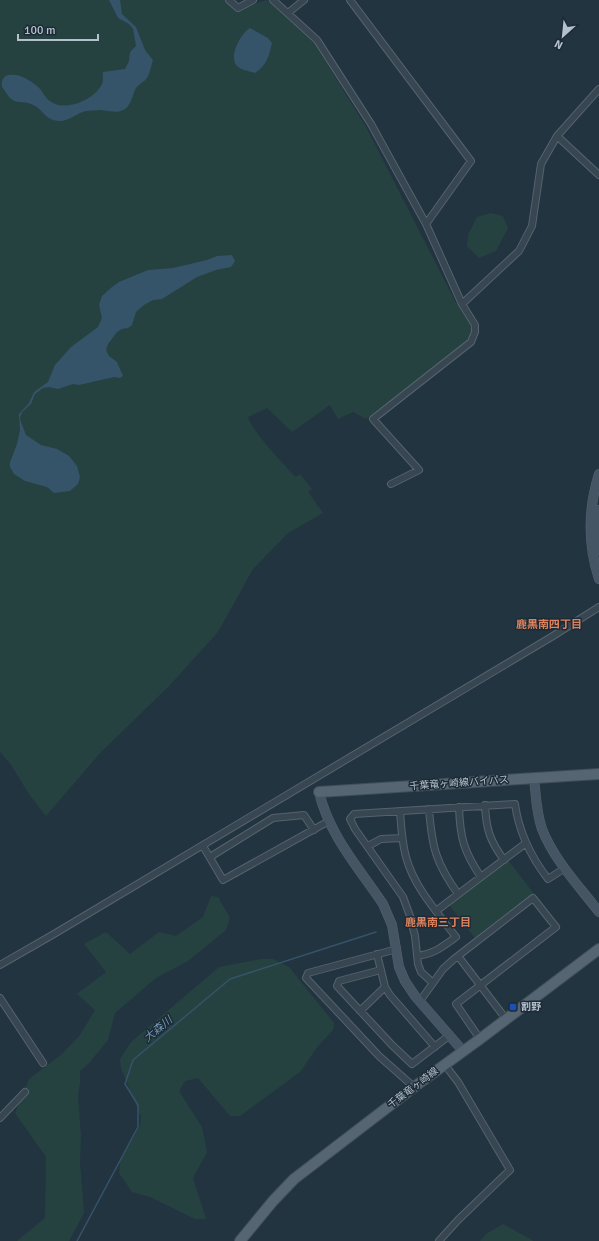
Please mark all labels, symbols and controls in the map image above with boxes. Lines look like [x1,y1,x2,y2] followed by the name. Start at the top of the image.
[18,16,98,42] scale bar
[543,16,583,56] north arrow
[24,23,56,38] text: 100 m
[552,37,565,52] text: N
[516,618,582,631] district label: 鹿黒南四丁目
[409,774,509,792] street label: 千葉竜ヶ崎線バイパス
[405,916,471,929] district label: 鹿黒南三丁目
[521,1001,542,1013] place label: 割野
[508,1002,518,1012] marker: 割野
[141,1013,176,1045] water label: 大森川
[385,1065,441,1111] street label: 千葉竜ヶ崎線

